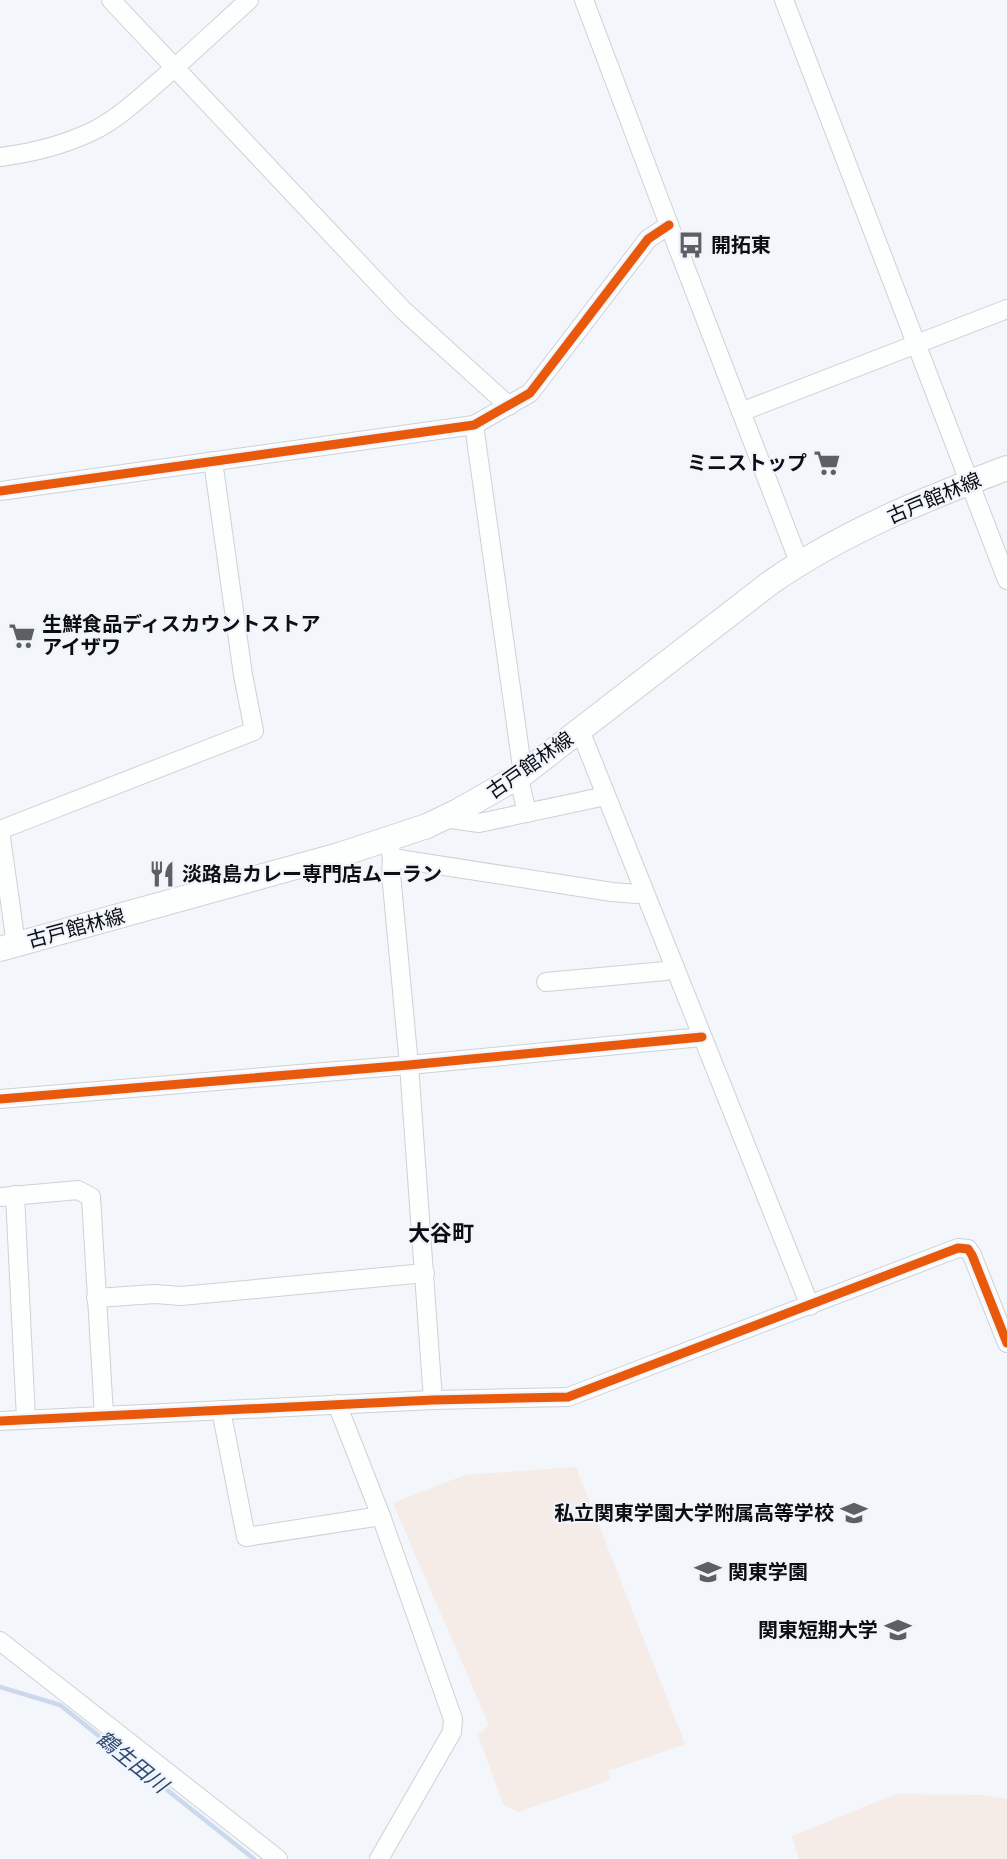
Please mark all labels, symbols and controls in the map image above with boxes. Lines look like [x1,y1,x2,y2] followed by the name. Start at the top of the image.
[676,230,706,260] bus stop icon: 開拓東
[711,234,771,258] place label: 開拓東
[812,448,842,478] supermarket icon: ミニストップ
[687,452,807,476] place label: ミニストップ
[884,468,985,530] street label: 古戸館林線
[42,613,321,660] place label: 生鮮食品ディスカウントストア アイザワ
[7,621,37,651] supermarket icon: 生鮮食品ディスカウントストア アイザワ
[483,727,578,804] street label: 古戸館林線
[147,859,177,889] restaurant icon: 淡路島カレー専門店ムーラン
[182,863,442,887] place label: 淡路島カレー専門店ムーラン
[25,904,128,953] street label: 古戸館林線
[408,1221,474,1247] district label: 大谷町
[839,1498,869,1528] school or university icon: 私立関東学園大学附属高等学校
[554,1502,834,1526] place label: 私立関東学園大学附属高等学校
[693,1557,723,1587] school or university icon: 関東学園
[728,1561,808,1585] place label: 関東学園
[883,1615,913,1645] school or university icon: 関東短期大学
[758,1619,878,1643] place label: 関東短期大学
[91,1726,174,1800] water label: 鶴生田川

